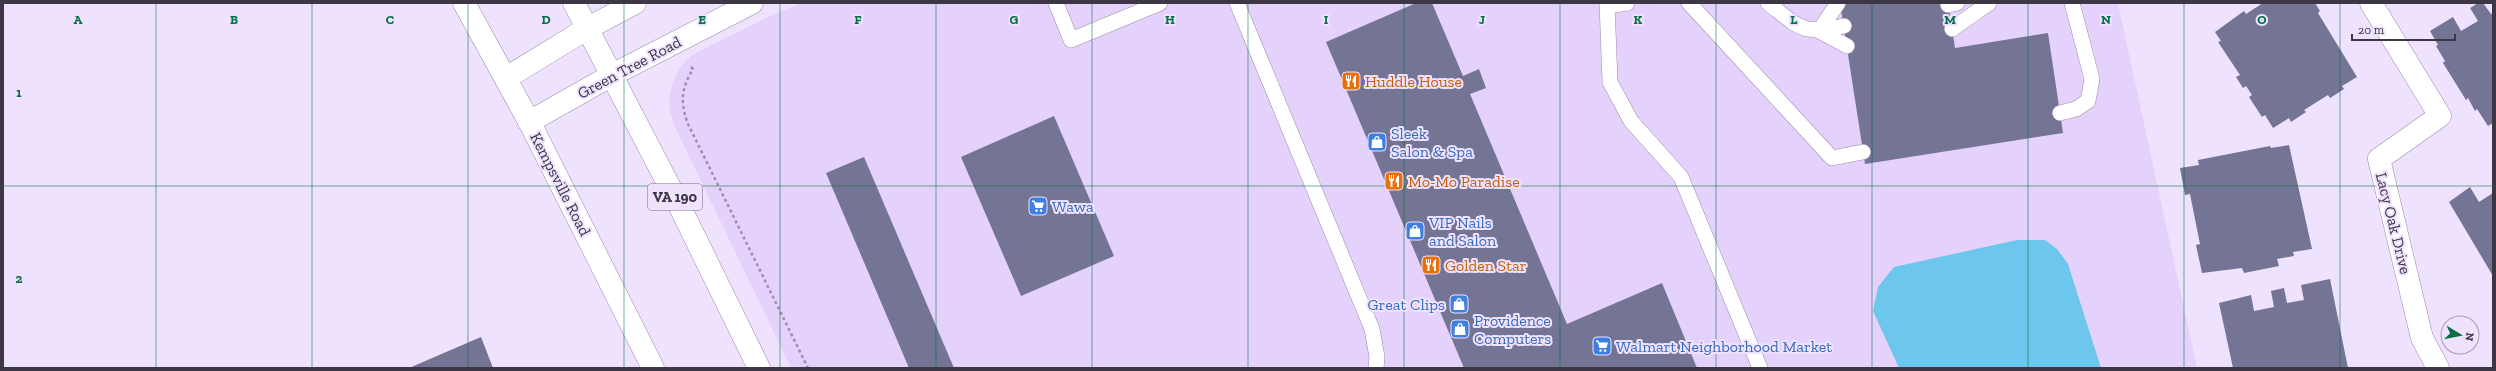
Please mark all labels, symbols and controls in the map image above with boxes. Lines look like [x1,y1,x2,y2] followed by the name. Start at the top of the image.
[74,12,83,27] text: A
[230,12,238,27] text: B
[386,12,394,27] text: C
[541,12,551,27] text: D
[698,12,706,27] text: E
[854,12,862,27] text: F
[1010,12,1019,27] text: G
[1165,12,1175,27] text: H
[1324,12,1329,27] text: I
[1479,12,1485,27] text: J
[1634,12,1643,27] text: K
[1790,12,1798,27] text: L
[1944,12,1956,27] text: M
[2101,12,2111,27] text: N
[2257,12,2267,27] text: O
[2352,16,2455,42] scale bar
[2358,23,2385,37] text: 20 m
[574,32,685,103] street label: Green Tree Road
[1340,70,1362,92] restaurant icon: Huddle House
[1365,72,1462,91] place label: Huddle House
[16,85,22,100] text: 1
[1391,124,1473,161] place label: Sleek Salon & Spa
[526,129,595,239] street label: Kempsville Road
[1366,131,1388,153] shop icon: Sleek Salon & Spa
[1383,170,1405,192] restaurant icon: Mo-Mo Paradise
[2372,170,2415,276] street label: Lacy Oak Drive
[1408,172,1520,191] place label: Mo-Mo Paradise
[648,184,702,210] road number: VA 190
[1027,195,1049,217] supermarket icon: Wawa
[1052,197,1094,216] place label: Wawa
[1428,213,1497,250] place label: VIP Nails and Salon
[1404,220,1426,242] shop icon: VIP Nails and Salon
[1420,254,1442,276] restaurant icon: Golden Star
[1445,256,1527,275] place label: Golden Star
[16,271,23,286] text: 2
[1448,293,1470,315] shop icon: Great Clips
[1368,295,1445,314] place label: Great Clips
[1474,311,1551,348] place label: Providence Computers
[2440,315,2480,355] north arrow
[1449,318,1471,340] shop icon: Providence Computers
[2462,331,2476,343] text: N
[1591,335,1613,357] supermarket icon: Walmart Neighborhood Market
[1616,337,1832,356] place label: Walmart Neighborhood Market

